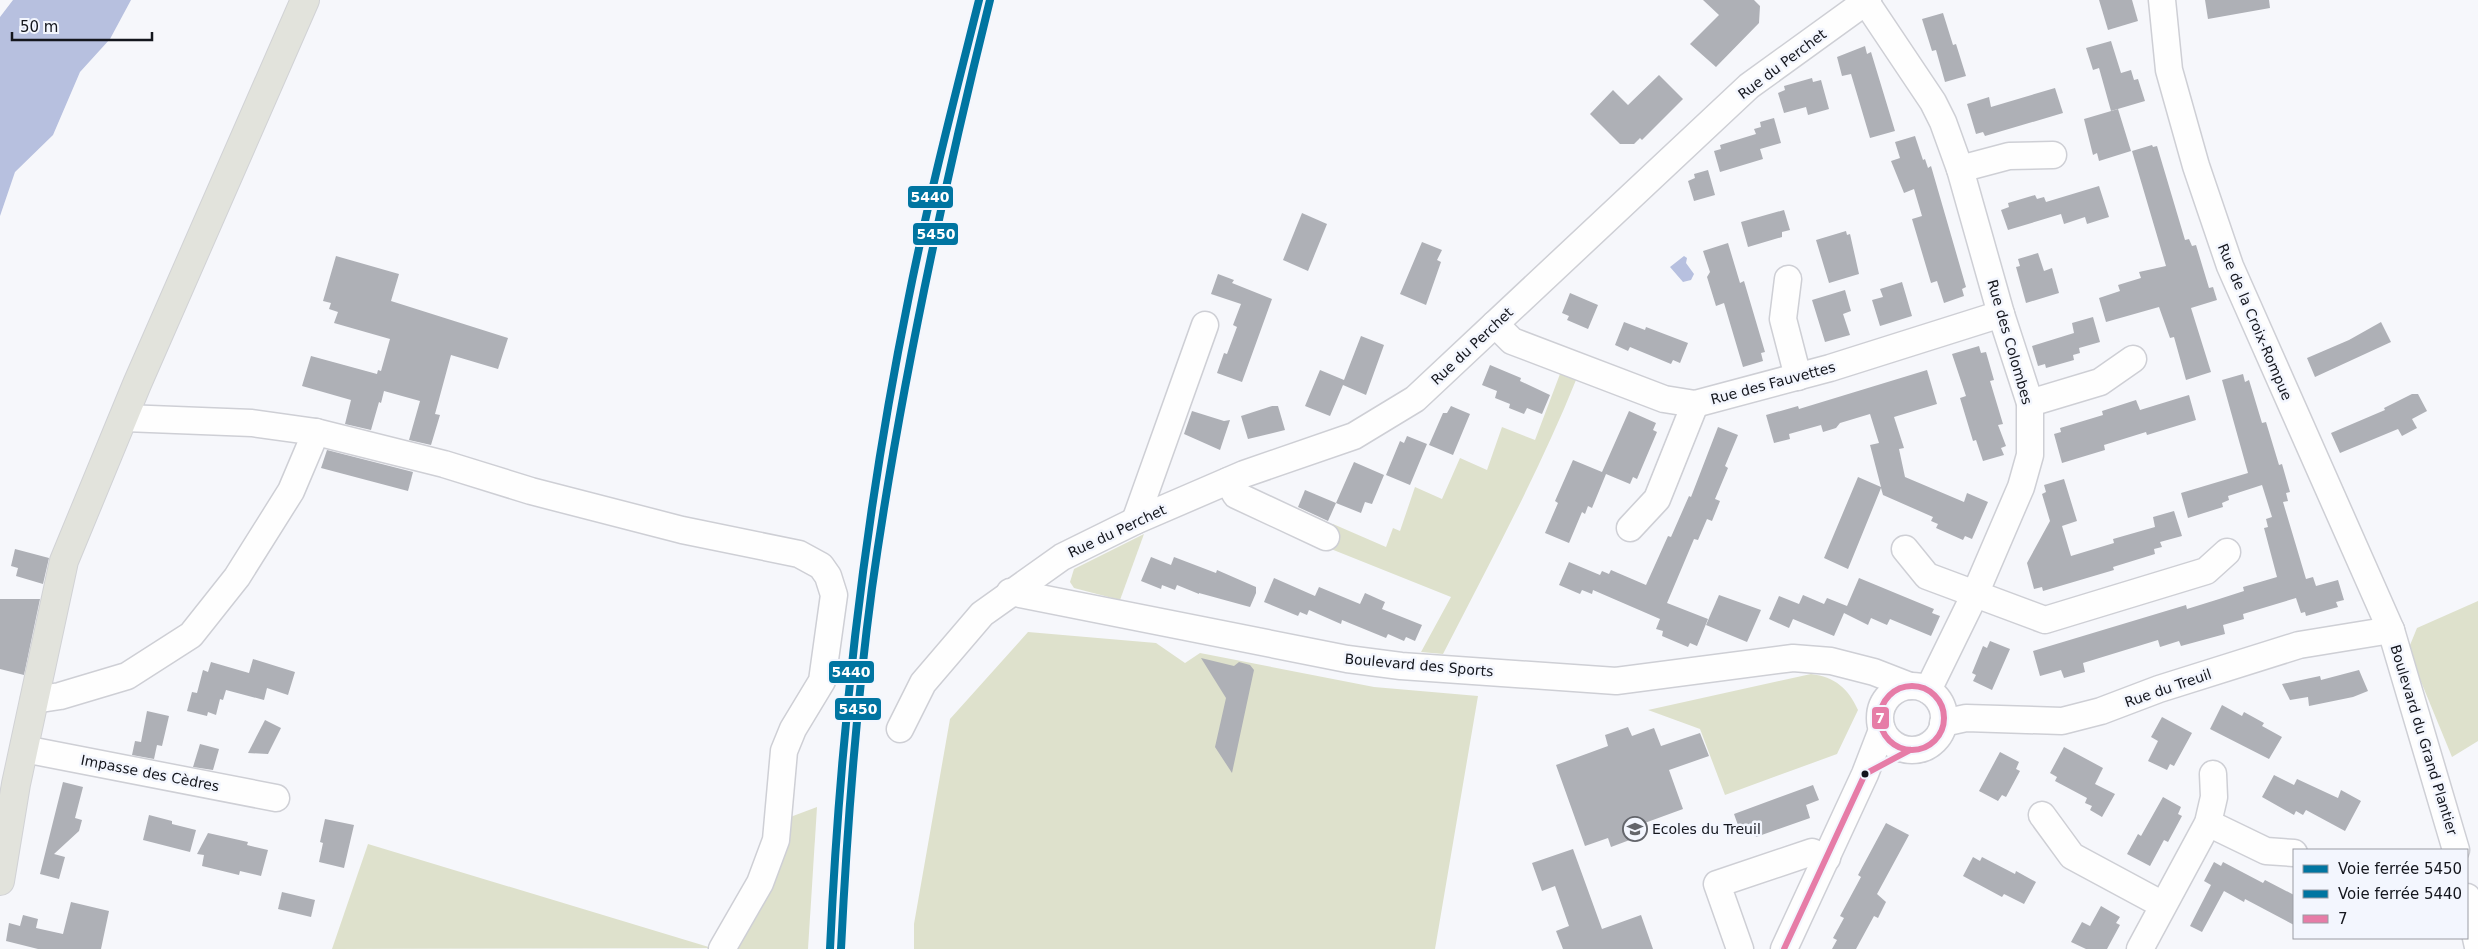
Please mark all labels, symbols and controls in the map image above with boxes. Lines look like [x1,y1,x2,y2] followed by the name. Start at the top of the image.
[12,10,152,42] scale bar
[20,18,58,36] text: 50 m
[1735,25,1830,102] street label: Rue du Perchet
[907,185,954,209] line badge: 5440
[911,189,950,205] text: 5440
[912,222,959,246] line badge: 5450
[917,226,956,242] text: 5450
[2215,241,2295,403] street label: Rue de la Croix-Rompue
[1984,278,2036,406] street label: Rue des Colombes
[1428,304,1517,388] street label: Rue du Perchet
[1709,359,1837,407] street label: Rue des Fauvettes
[1066,501,1169,561] street label: Rue du Perchet
[2387,643,2461,837] street label: Boulevard du Grand Plantier
[1344,651,1494,679] street label: Boulevard des Sports
[828,660,875,684] line badge: 5440
[832,664,871,680] text: 5440
[2123,666,2213,710] street label: Rue du Treuil
[834,697,882,721] line badge: 5450
[839,701,878,717] text: 5450
[1871,706,1890,730] line badge: 7
[1875,710,1885,726] text: 7
[79,752,221,794] street label: Impasse des Cèdres
[1860,769,1870,779] unlabelled marker
[1622,816,1648,842] school or university icon: Ecoles du Treuil
[1652,821,1761,837] place label: Ecoles du Treuil
[2293,849,2468,939] legend
[2338,860,2462,878] text: Voie ferrée 5450
[2338,885,2462,903] text: Voie ferrée 5440
[2338,910,2348,928] text: 7

